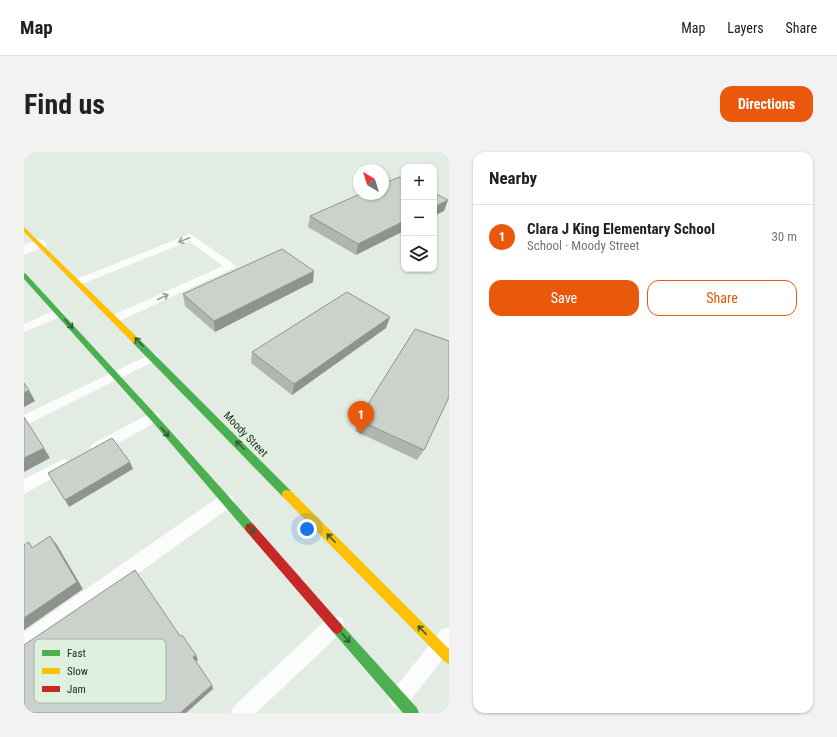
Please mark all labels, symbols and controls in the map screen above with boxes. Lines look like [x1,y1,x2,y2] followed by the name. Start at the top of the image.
[20,16,53,39] text: Map
[681,20,705,36] text: Map
[727,20,764,36] text: Layers
[786,20,817,36] text: Share
[720,86,813,122] button: Directions
[24,88,105,121] text: Find us
[353,164,389,200] north arrow
[401,164,437,272] map controls
[401,164,437,200] button: +
[489,168,537,188] text: Nearby
[401,200,437,236] button: −
[527,220,715,238] text: Clara J King Elementary School
[499,229,505,244] text: 1
[771,229,797,244] text: 30 m
[178,236,190,244] one-way arrow
[401,236,437,272] button: layers
[527,238,639,253] text: School · Moody Street
[489,280,639,316] button: Save
[647,280,797,316] button: Share
[157,293,169,300] one-way arrow
[64,319,73,329] one-way arrow
[134,337,143,347] one-way arrow
[348,401,374,434] pin: 1
[221,409,270,460] street label: Moody Street
[161,426,170,437] one-way arrow
[235,440,244,450] one-way arrow
[297,519,317,539] your location
[246,524,255,535] one-way arrow
[326,533,336,543] one-way arrow
[417,625,427,635] one-way arrow
[341,632,350,643] one-way arrow
[34,639,166,703] legend
[67,647,86,660] text: Fast
[67,665,88,678] text: Slow
[67,683,86,696] text: Jam

